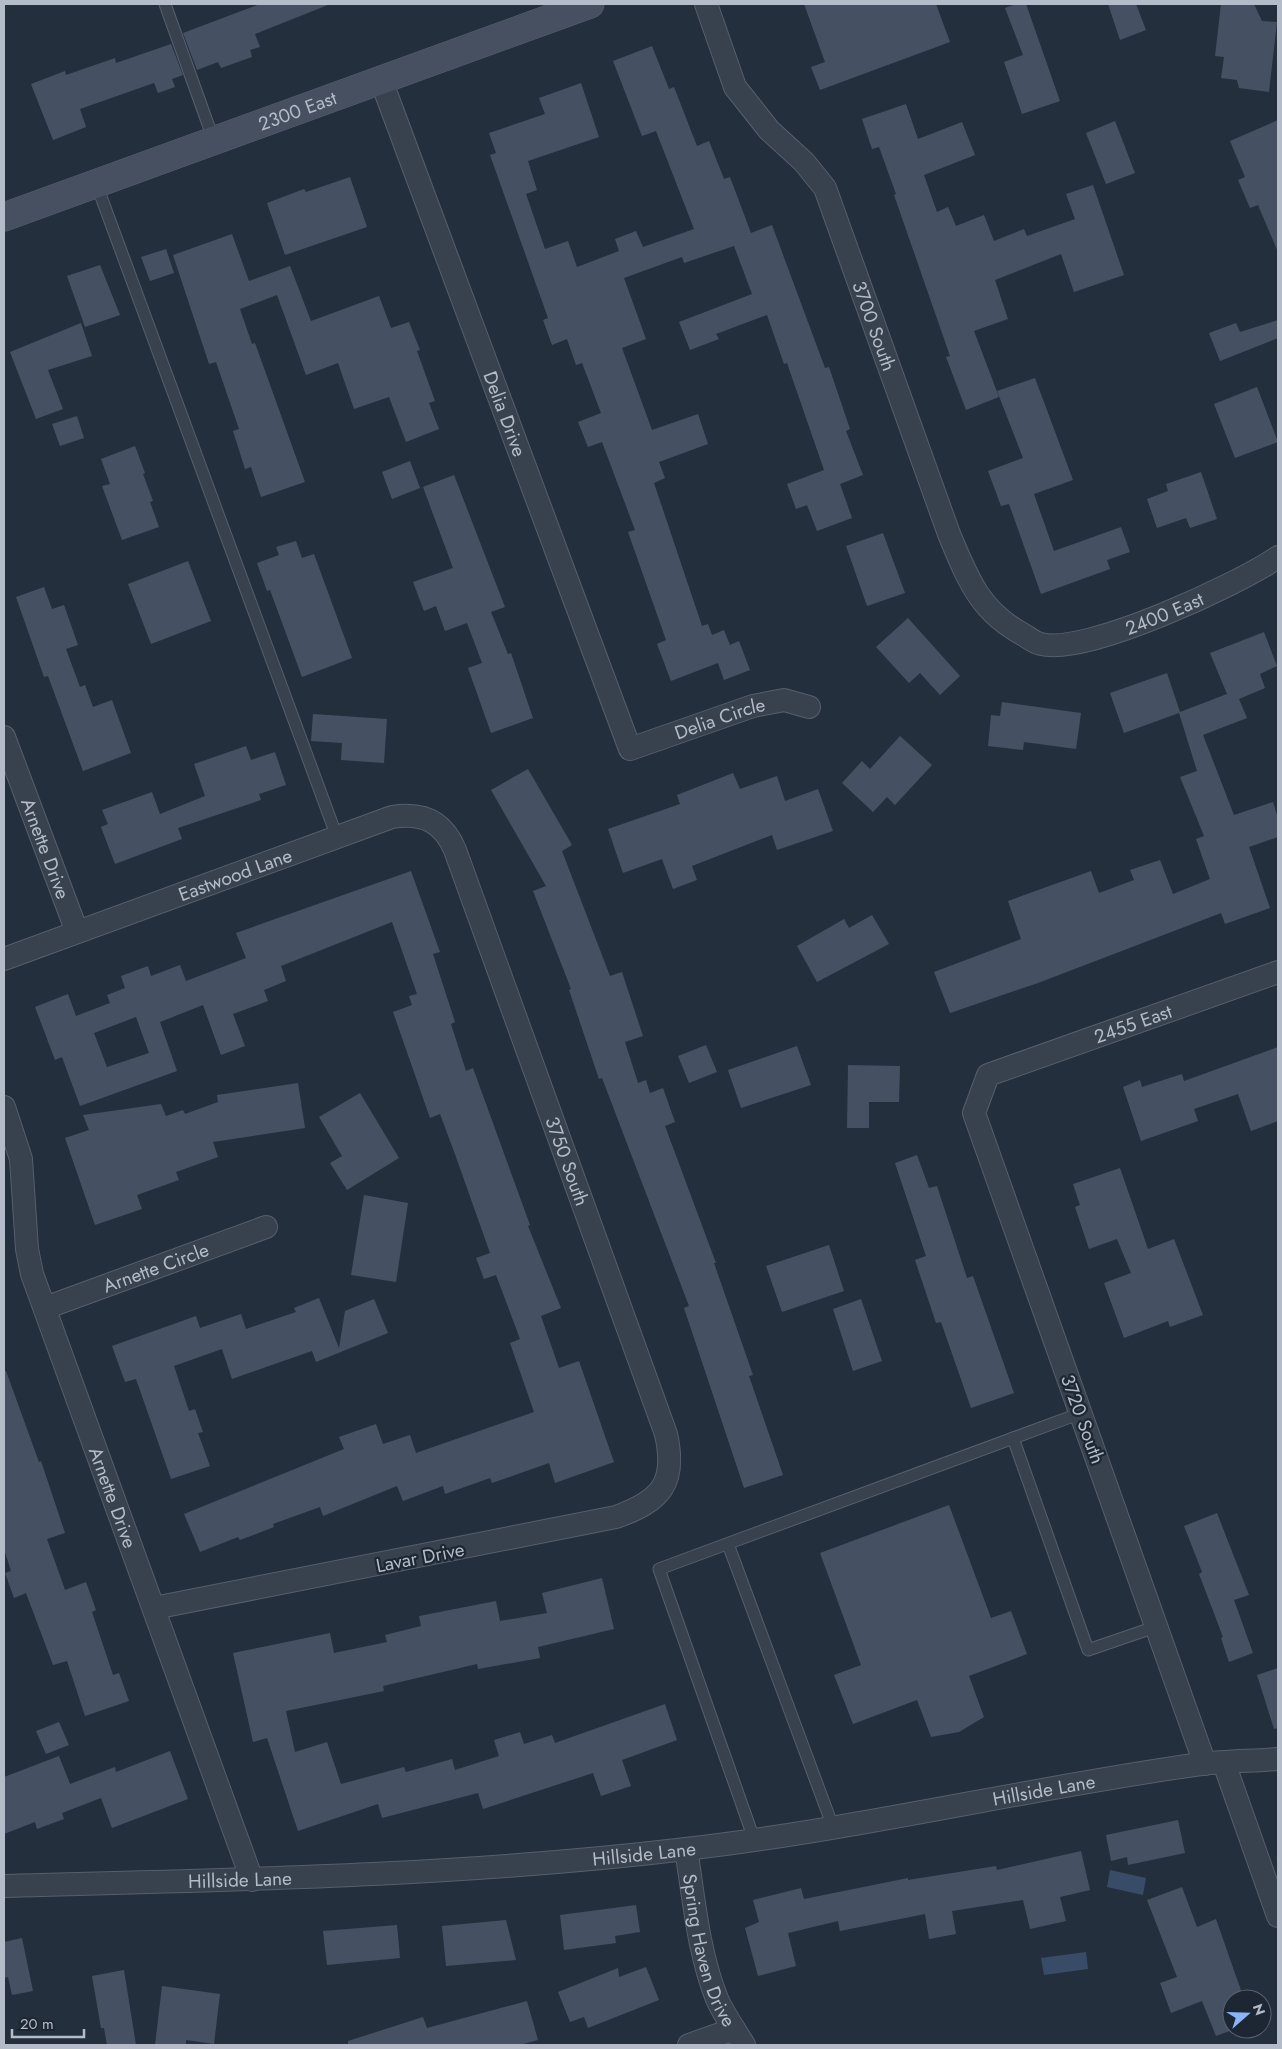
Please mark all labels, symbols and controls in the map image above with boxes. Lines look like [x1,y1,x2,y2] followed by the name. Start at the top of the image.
[254,84,341,138] street label: 2300 East
[845,277,902,375] street label: 3700 South
[477,367,533,460] street label: Delia Drive
[1122,585,1208,642] street label: 2400 East
[671,691,768,746] street label: Delia Circle
[14,794,77,903] street label: Arnette Drive
[175,842,296,908] street label: Eastwood Lane
[1090,998,1176,1050] street label: 2455 East
[538,1113,595,1210] street label: 3750 South
[99,1236,213,1300] street label: Arnette Circle
[1054,1371,1111,1468] street label: 3720 South
[82,1443,143,1552] street label: Arnette Drive
[374,1536,467,1579] street label: Lavar Drive
[990,1768,1097,1813] street label: Hillside Lane
[591,1835,697,1873] street label: Hillside Lane
[188,1865,292,1895] street label: Hillside Lane
[676,1872,742,2032] street label: Spring Haven Drive
[1222,1989,1272,2039] north arrow
[1248,2001,1271,2018] text: N
[12,2006,85,2038] scale bar
[20,2013,54,2035] text: 20 m

